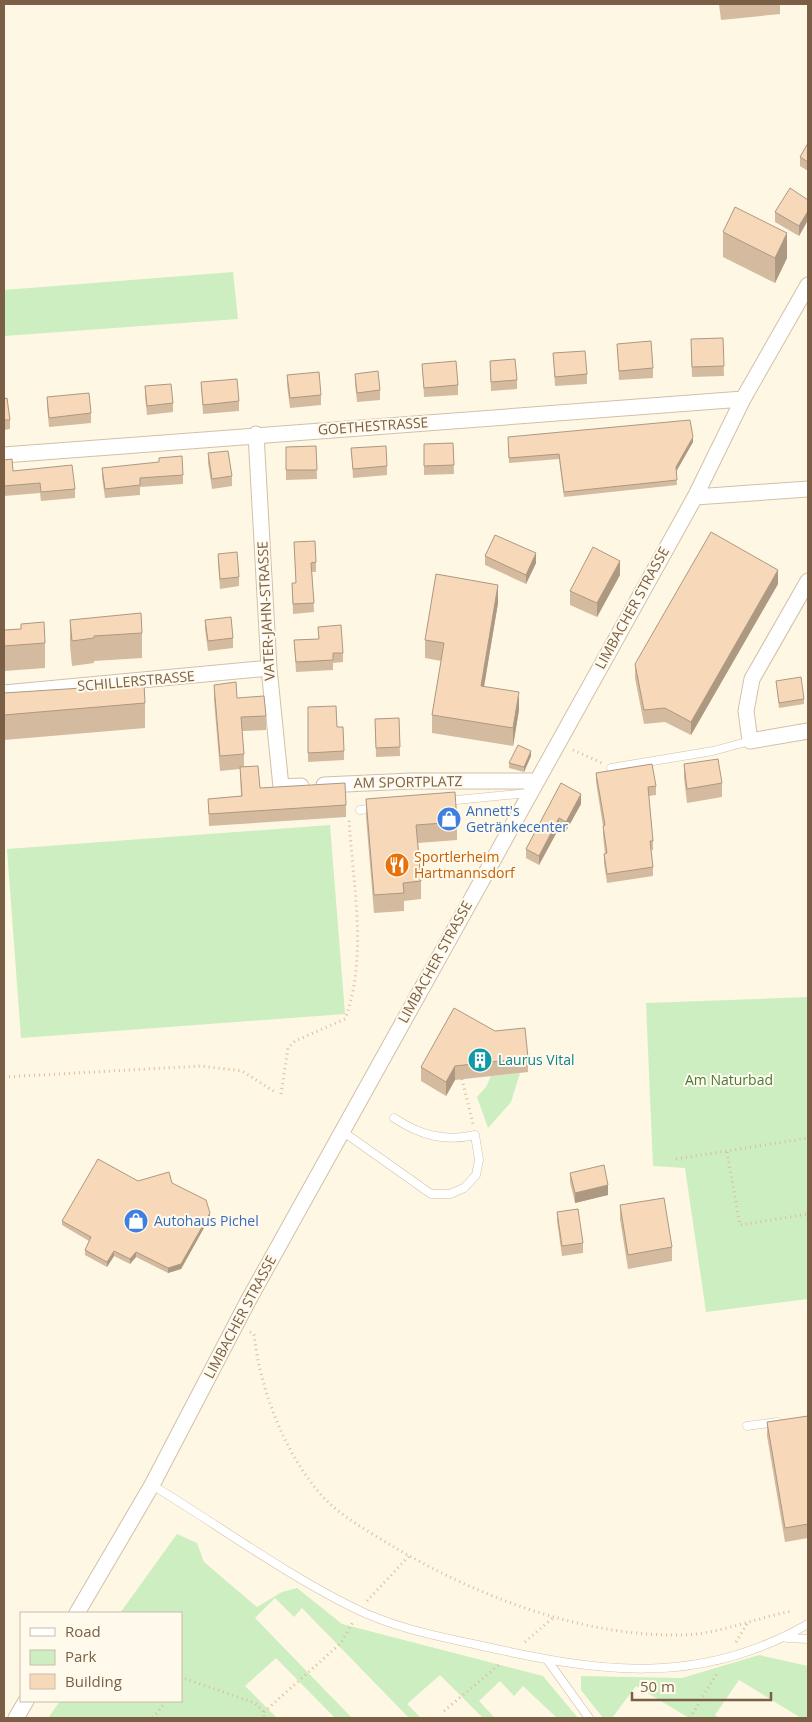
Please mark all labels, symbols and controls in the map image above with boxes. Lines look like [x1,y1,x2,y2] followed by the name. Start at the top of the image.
[317,412,429,439] street label: GOETHESTRASSE
[252,541,279,681] street label: VATER-JAHN-STRASSE
[590,543,673,672] street label: LIMBACHER STRASSE
[76,666,195,695] street label: SCHILLERSTRASSE
[353,771,463,792] street label: AM SPORTPLATZ
[466,801,568,836] place label: Annett's Getränkecenter
[436,806,462,832] shop icon: Annett's Getränkecenter
[414,847,516,882] place label: Sportlerheim Hartmannsdorf
[384,852,410,878] restaurant icon: Sportlerheim Hartmannsdorf
[393,897,476,1026] street label: LIMBACHER STRASSE
[467,1047,493,1073] building icon: Laurus Vital
[498,1050,574,1069] place label: Laurus Vital
[685,1070,773,1089] park label: Am Naturbad
[123,1208,149,1234] shop icon: Autohaus Pichel
[154,1211,259,1230] place label: Autohaus Pichel
[199,1252,280,1382] street label: LIMBACHER STRASSE
[20,1612,182,1702] legend
[65,1621,101,1641] text: Road
[65,1646,96,1666] text: Park
[632,1670,771,1702] scale bar
[65,1671,122,1691] text: Building
[640,1676,675,1696] text: 50 m

